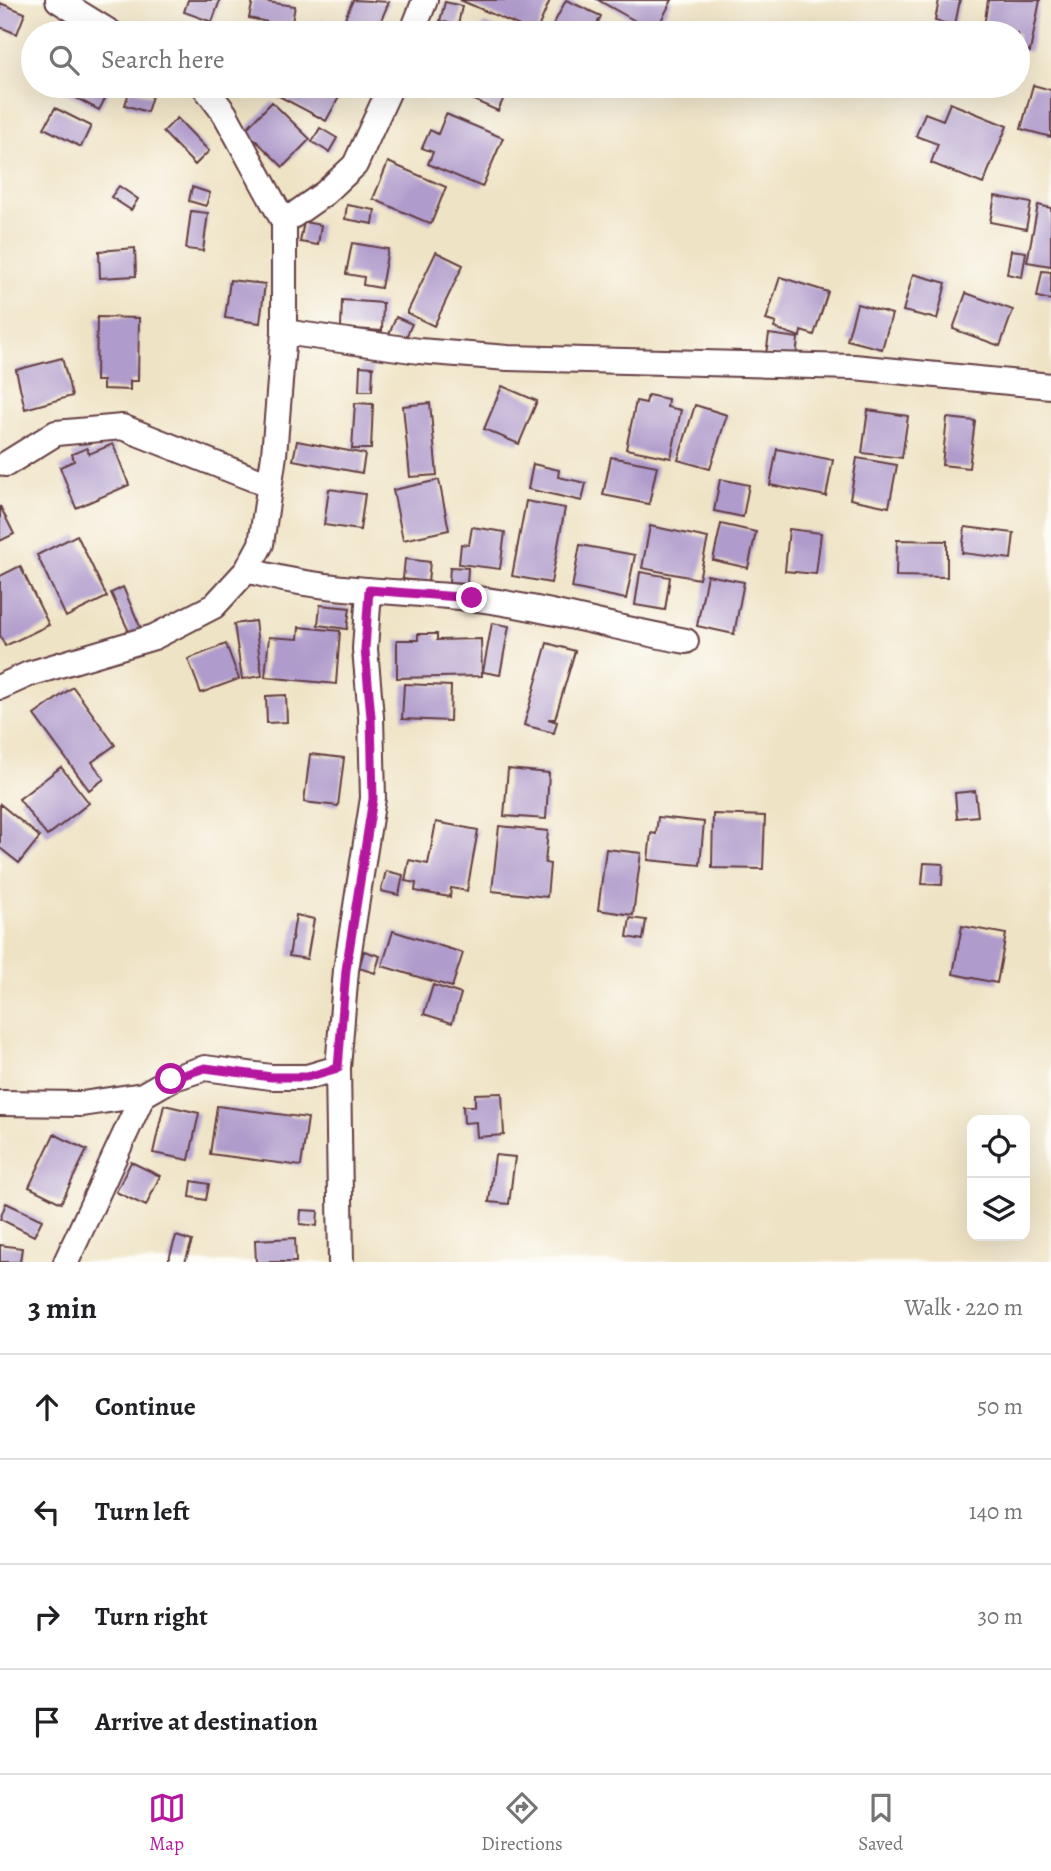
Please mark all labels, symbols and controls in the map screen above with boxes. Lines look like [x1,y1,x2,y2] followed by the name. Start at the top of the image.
[21,21,1030,98] search box
[45,41,83,79] icon: search
[101,42,225,77] text: Search here
[456,582,487,613] route end
[155,1063,186,1094] route start
[967,1115,1030,1241] map controls
[967,1115,1030,1178] button: locate
[967,1178,1030,1241] button: layers
[28,1288,97,1328] text: 3 min
[904,1292,1023,1323] text: Walk · 220 m
[28,1388,66,1426] icon: ahead
[95,1389,196,1424] text: Continue
[977,1391,1023,1422] text: 50 m
[28,1493,66,1531] icon: left
[95,1494,190,1529] text: Turn left
[969,1496,1023,1527] text: 140 m
[28,1598,66,1636] icon: right
[95,1599,208,1634] text: Turn right
[977,1601,1023,1632] text: 30 m
[28,1703,66,1741] icon: arrive
[95,1704,318,1739] text: Arrive at destination
[148,1789,186,1857] tab: Map
[481,1789,563,1857] tab: Directions
[858,1789,903,1857] tab: Saved

